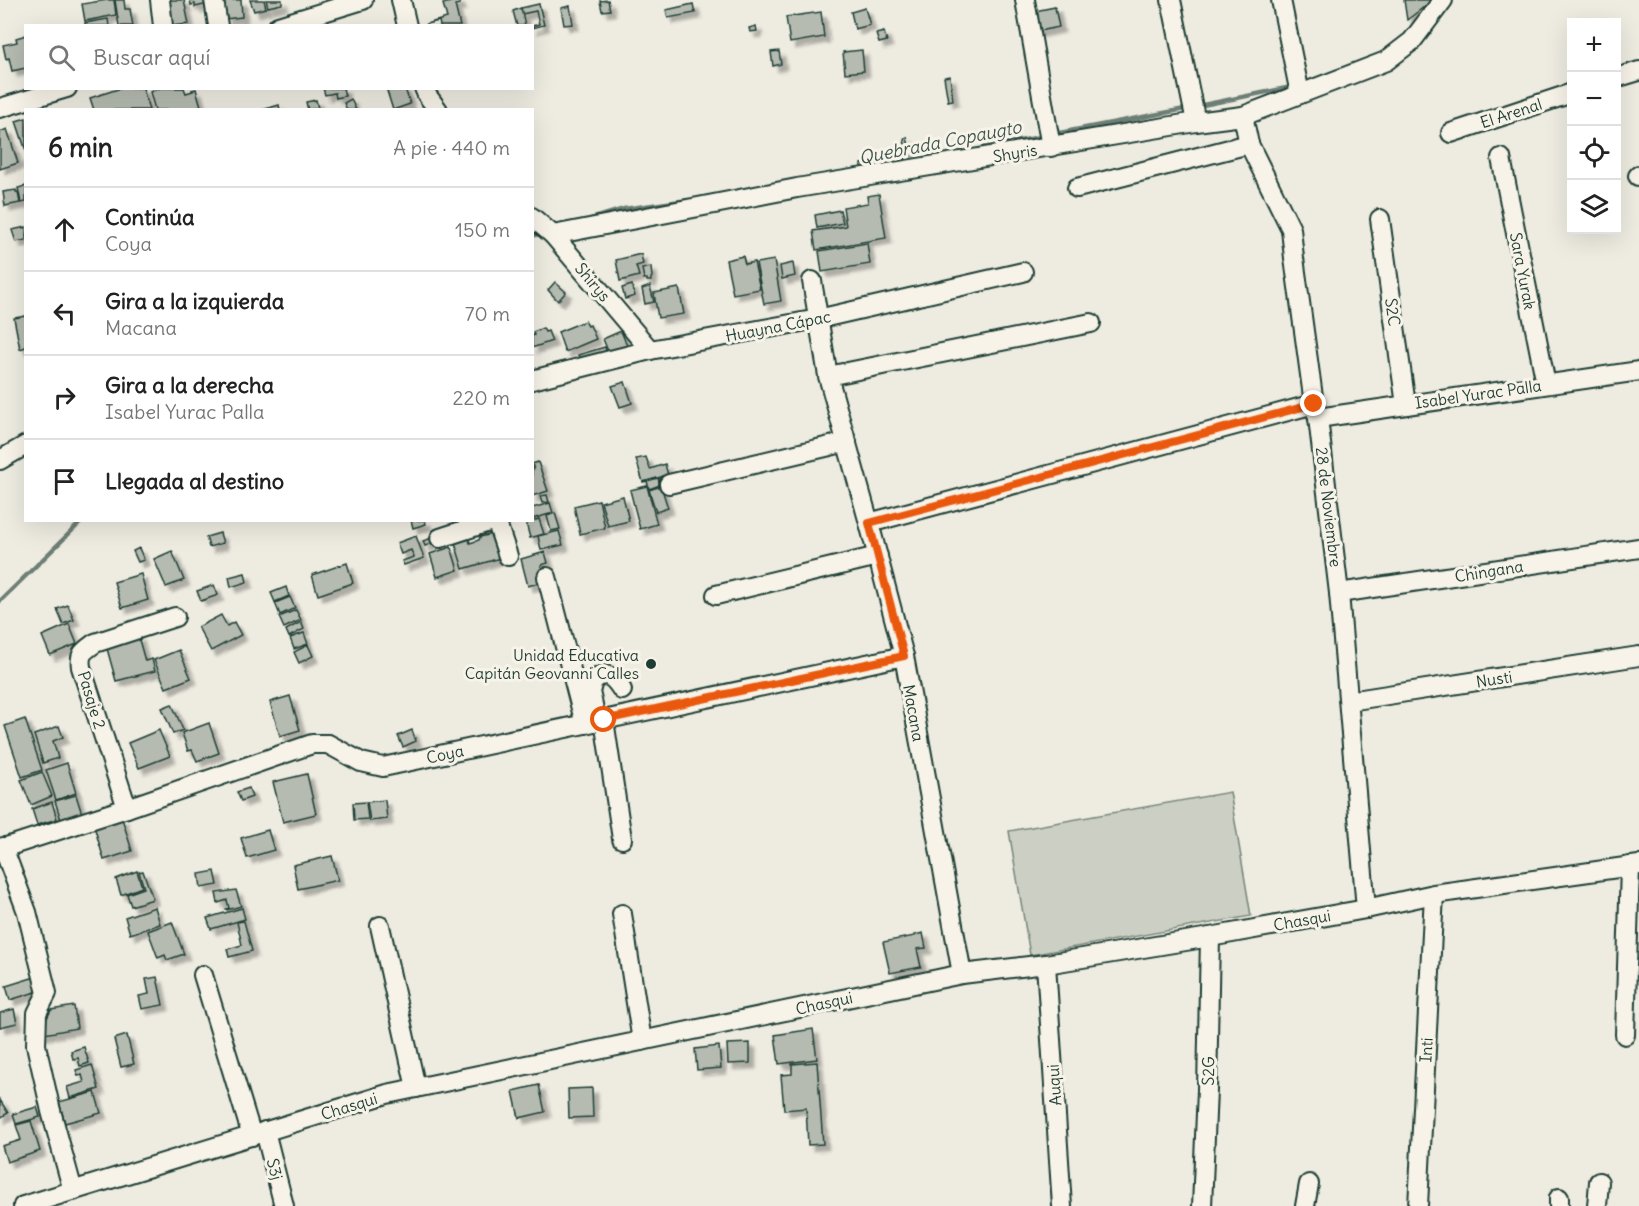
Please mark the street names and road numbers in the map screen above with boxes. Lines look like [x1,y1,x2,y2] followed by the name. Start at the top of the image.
[1478,94,1544,132] street label: El Arenal
[991,140,1039,166] street label: Shyris
[1506,231,1540,311] street label: Sara Yurak
[571,258,615,306] street label: Shirys
[1381,297,1405,327] street label: S2C
[724,306,832,346] street label: Huayna Cápac
[1413,375,1543,413] street label: Isabel Yurac Palla
[1312,446,1346,568] street label: 28 de Noviembre
[1453,556,1525,586] street label: Chingana
[1474,666,1514,692] street label: Nusti
[74,669,110,732] street label: Pasaje 2
[899,683,929,743] street label: Macana
[425,740,465,768] street label: Coya
[1272,905,1332,935] street label: Chasqui
[794,987,854,1019] street label: Chasqui
[1415,1037,1437,1063] street label: Inti
[1198,1056,1218,1086] street label: S2G
[1043,1064,1065,1106] street label: Auqui
[318,1088,380,1124] street label: Chasqui
[263,1156,287,1182] street label: S3j

